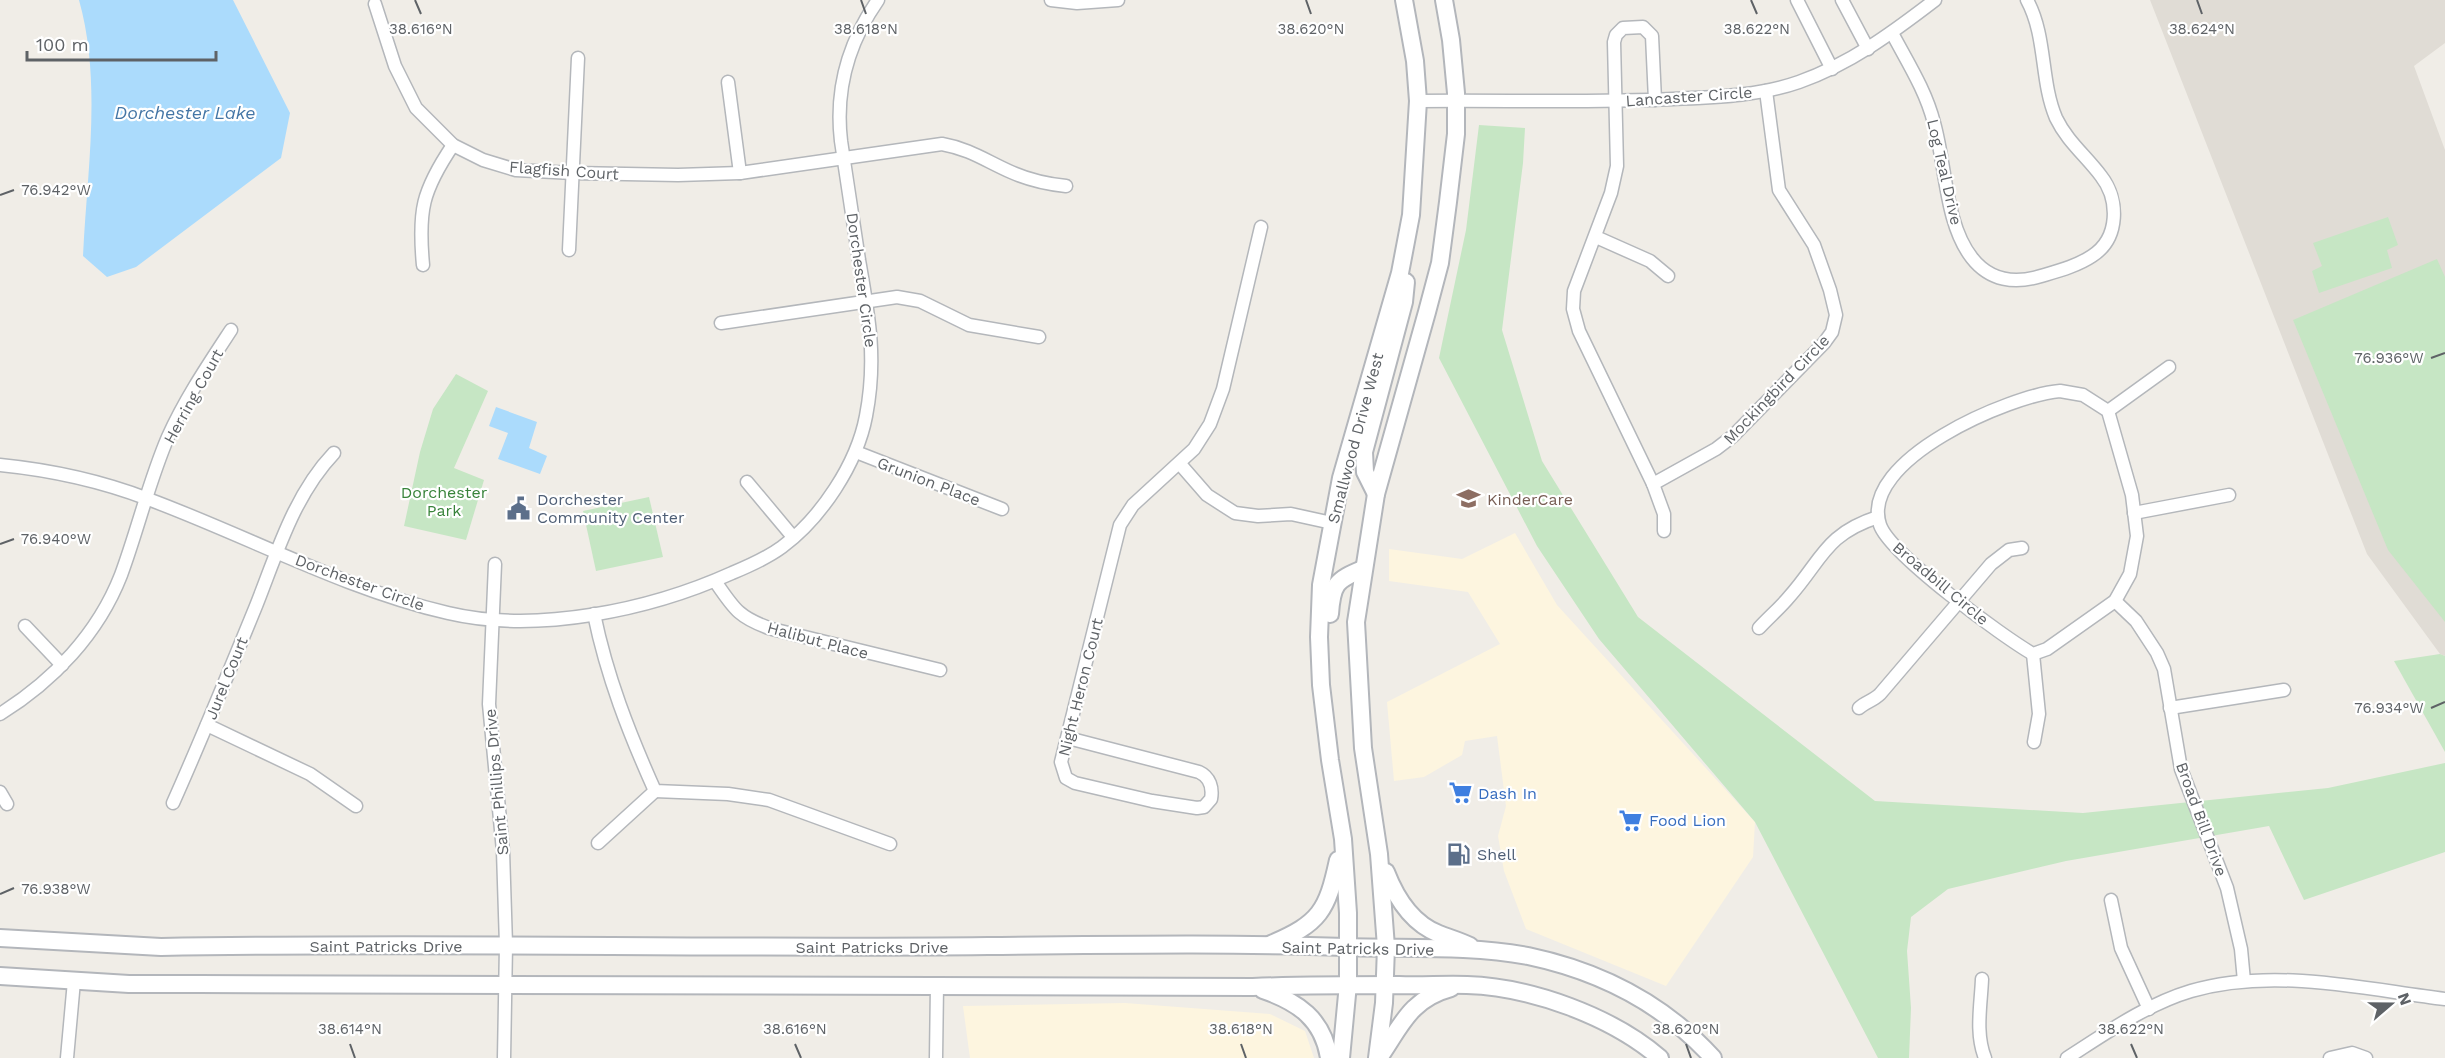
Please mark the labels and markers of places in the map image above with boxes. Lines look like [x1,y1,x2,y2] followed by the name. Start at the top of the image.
[1456,486,1482,512] school or university icon: KinderCare
[537,490,685,527] place label: Dorchester Community Center
[1487,490,1573,509] place label: KinderCare
[506,495,532,521] public building icon: Dorchester Community Center
[1447,780,1473,806] supermarket icon: Dash In
[1478,784,1537,803] place label: Dash In
[1618,807,1644,833] supermarket icon: Food Lion
[1649,811,1726,830] place label: Food Lion
[1446,841,1472,867] fuel station icon: Shell
[1477,845,1516,864] place label: Shell

